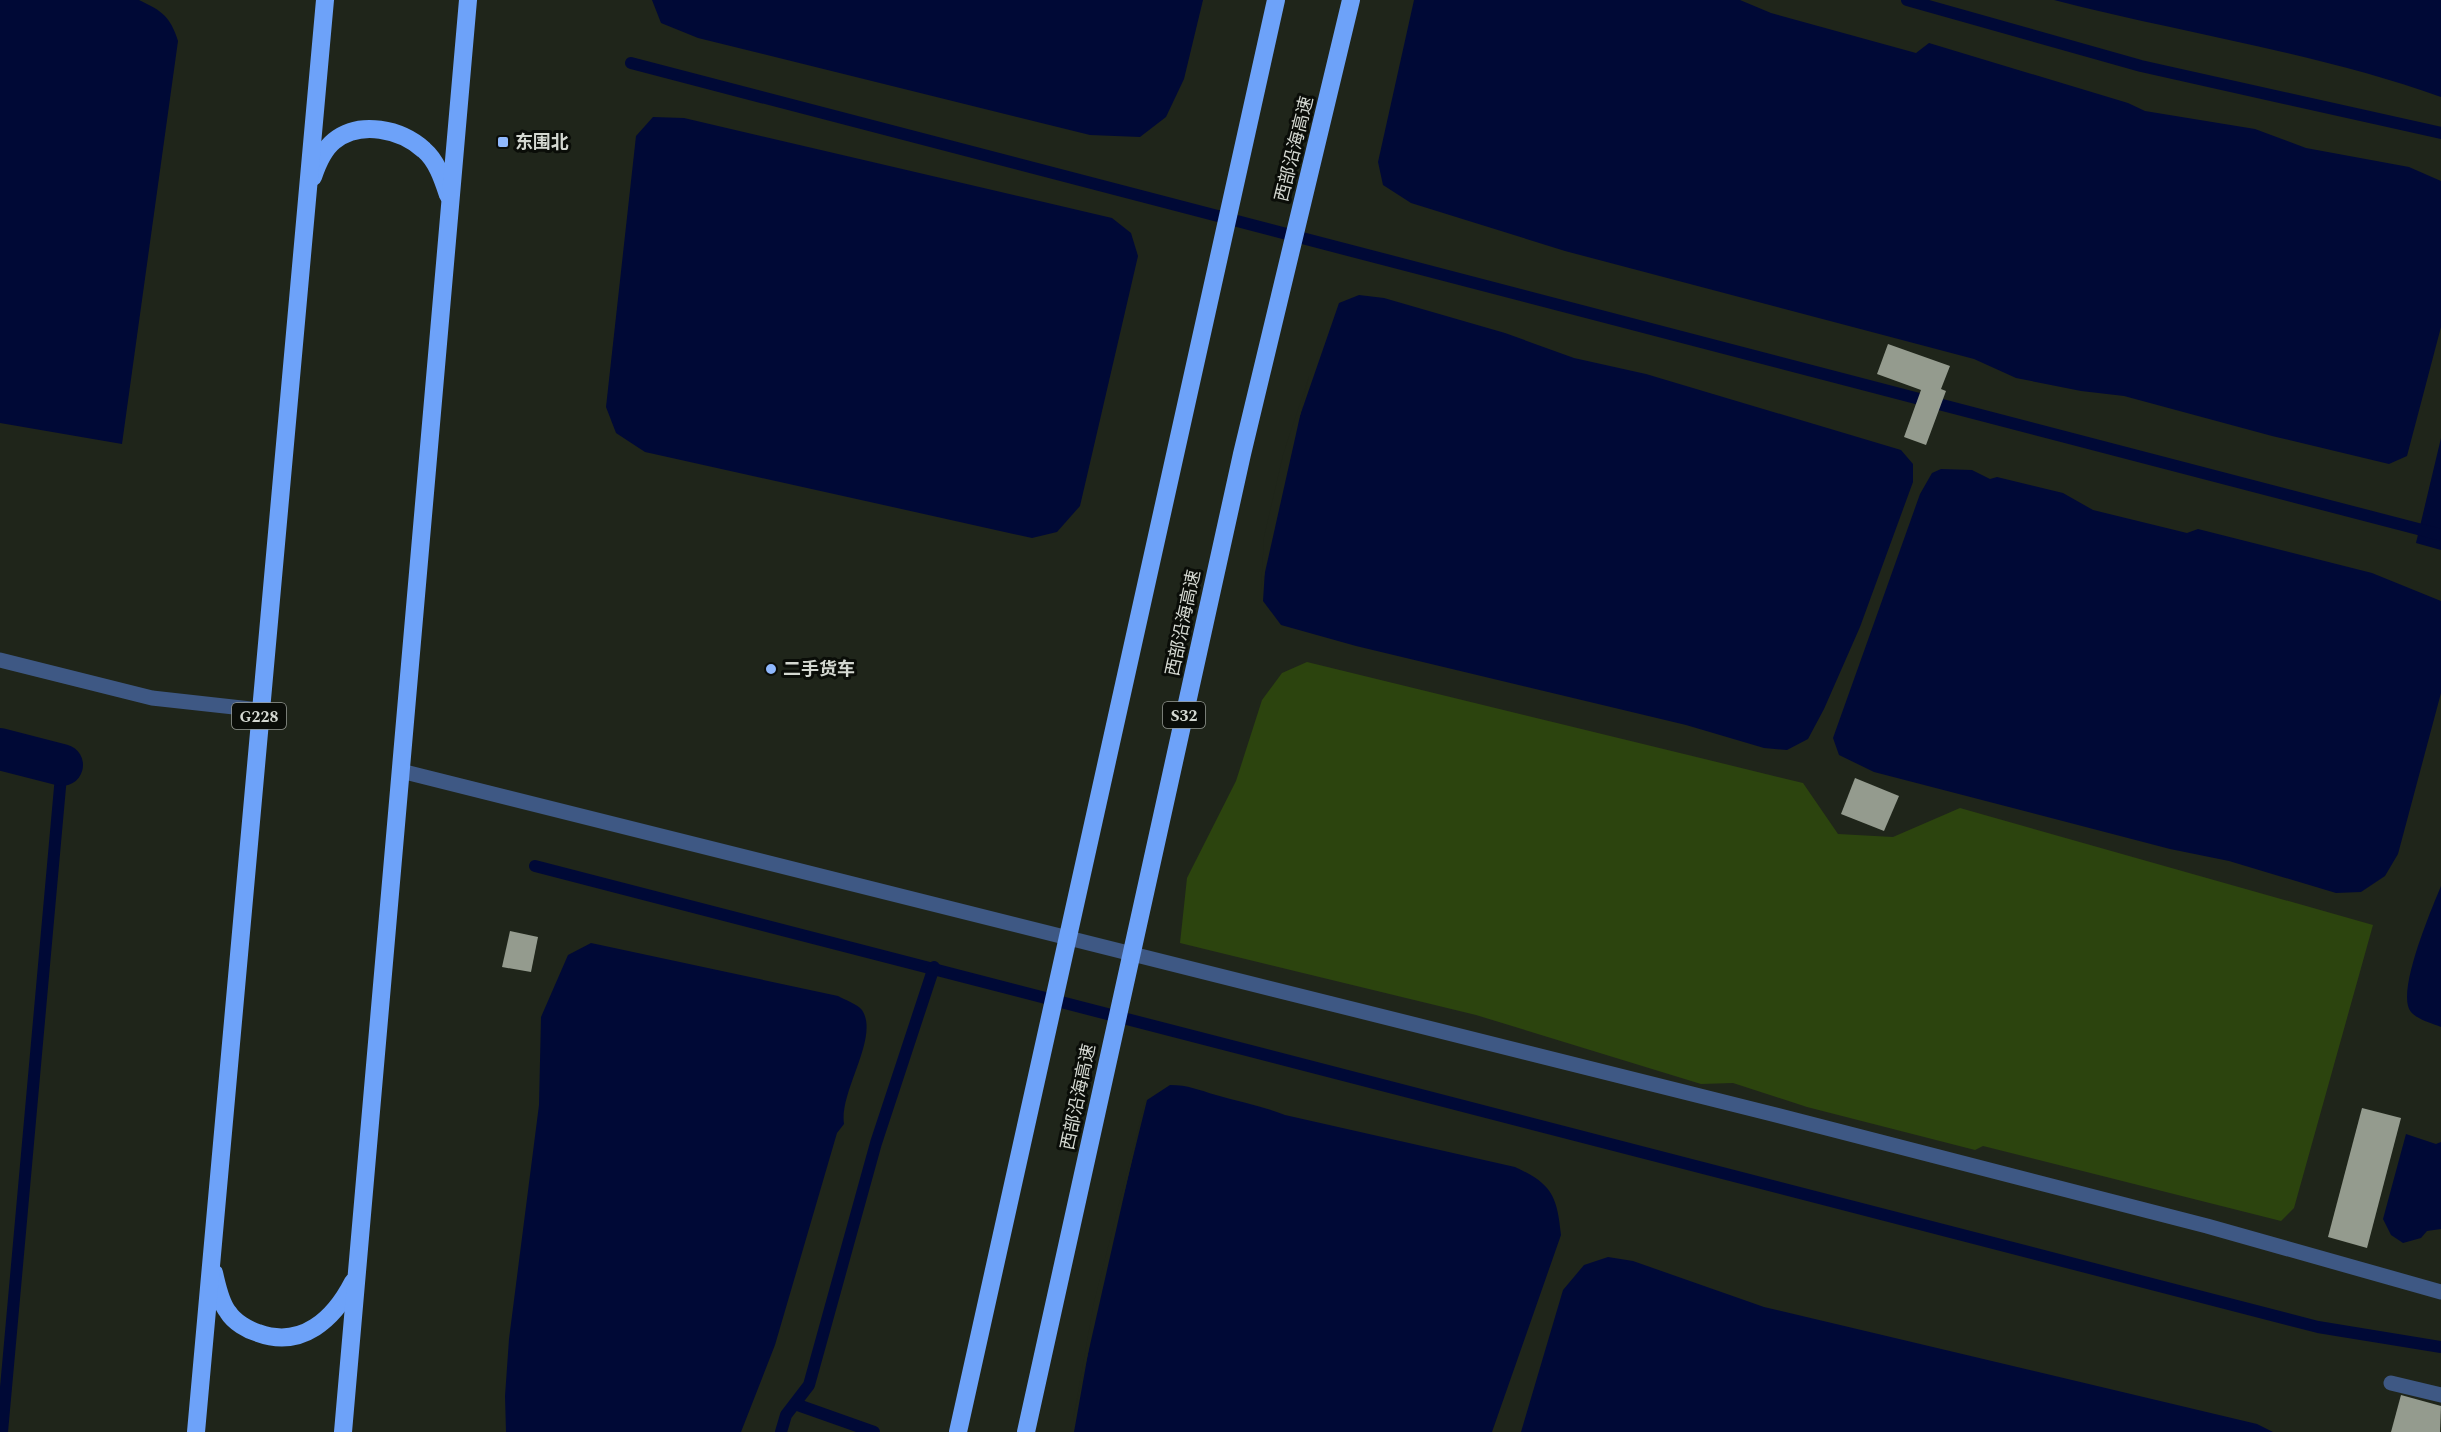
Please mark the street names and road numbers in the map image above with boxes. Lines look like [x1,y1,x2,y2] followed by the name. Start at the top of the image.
[1268,93,1321,205] street label: 西部沿海高速
[1159,567,1208,679] street label: 西部沿海高速
[1163,702,1205,728] road number: S32
[232,703,286,729] road number: G228
[1054,1041,1103,1153] street label: 西部沿海高速

